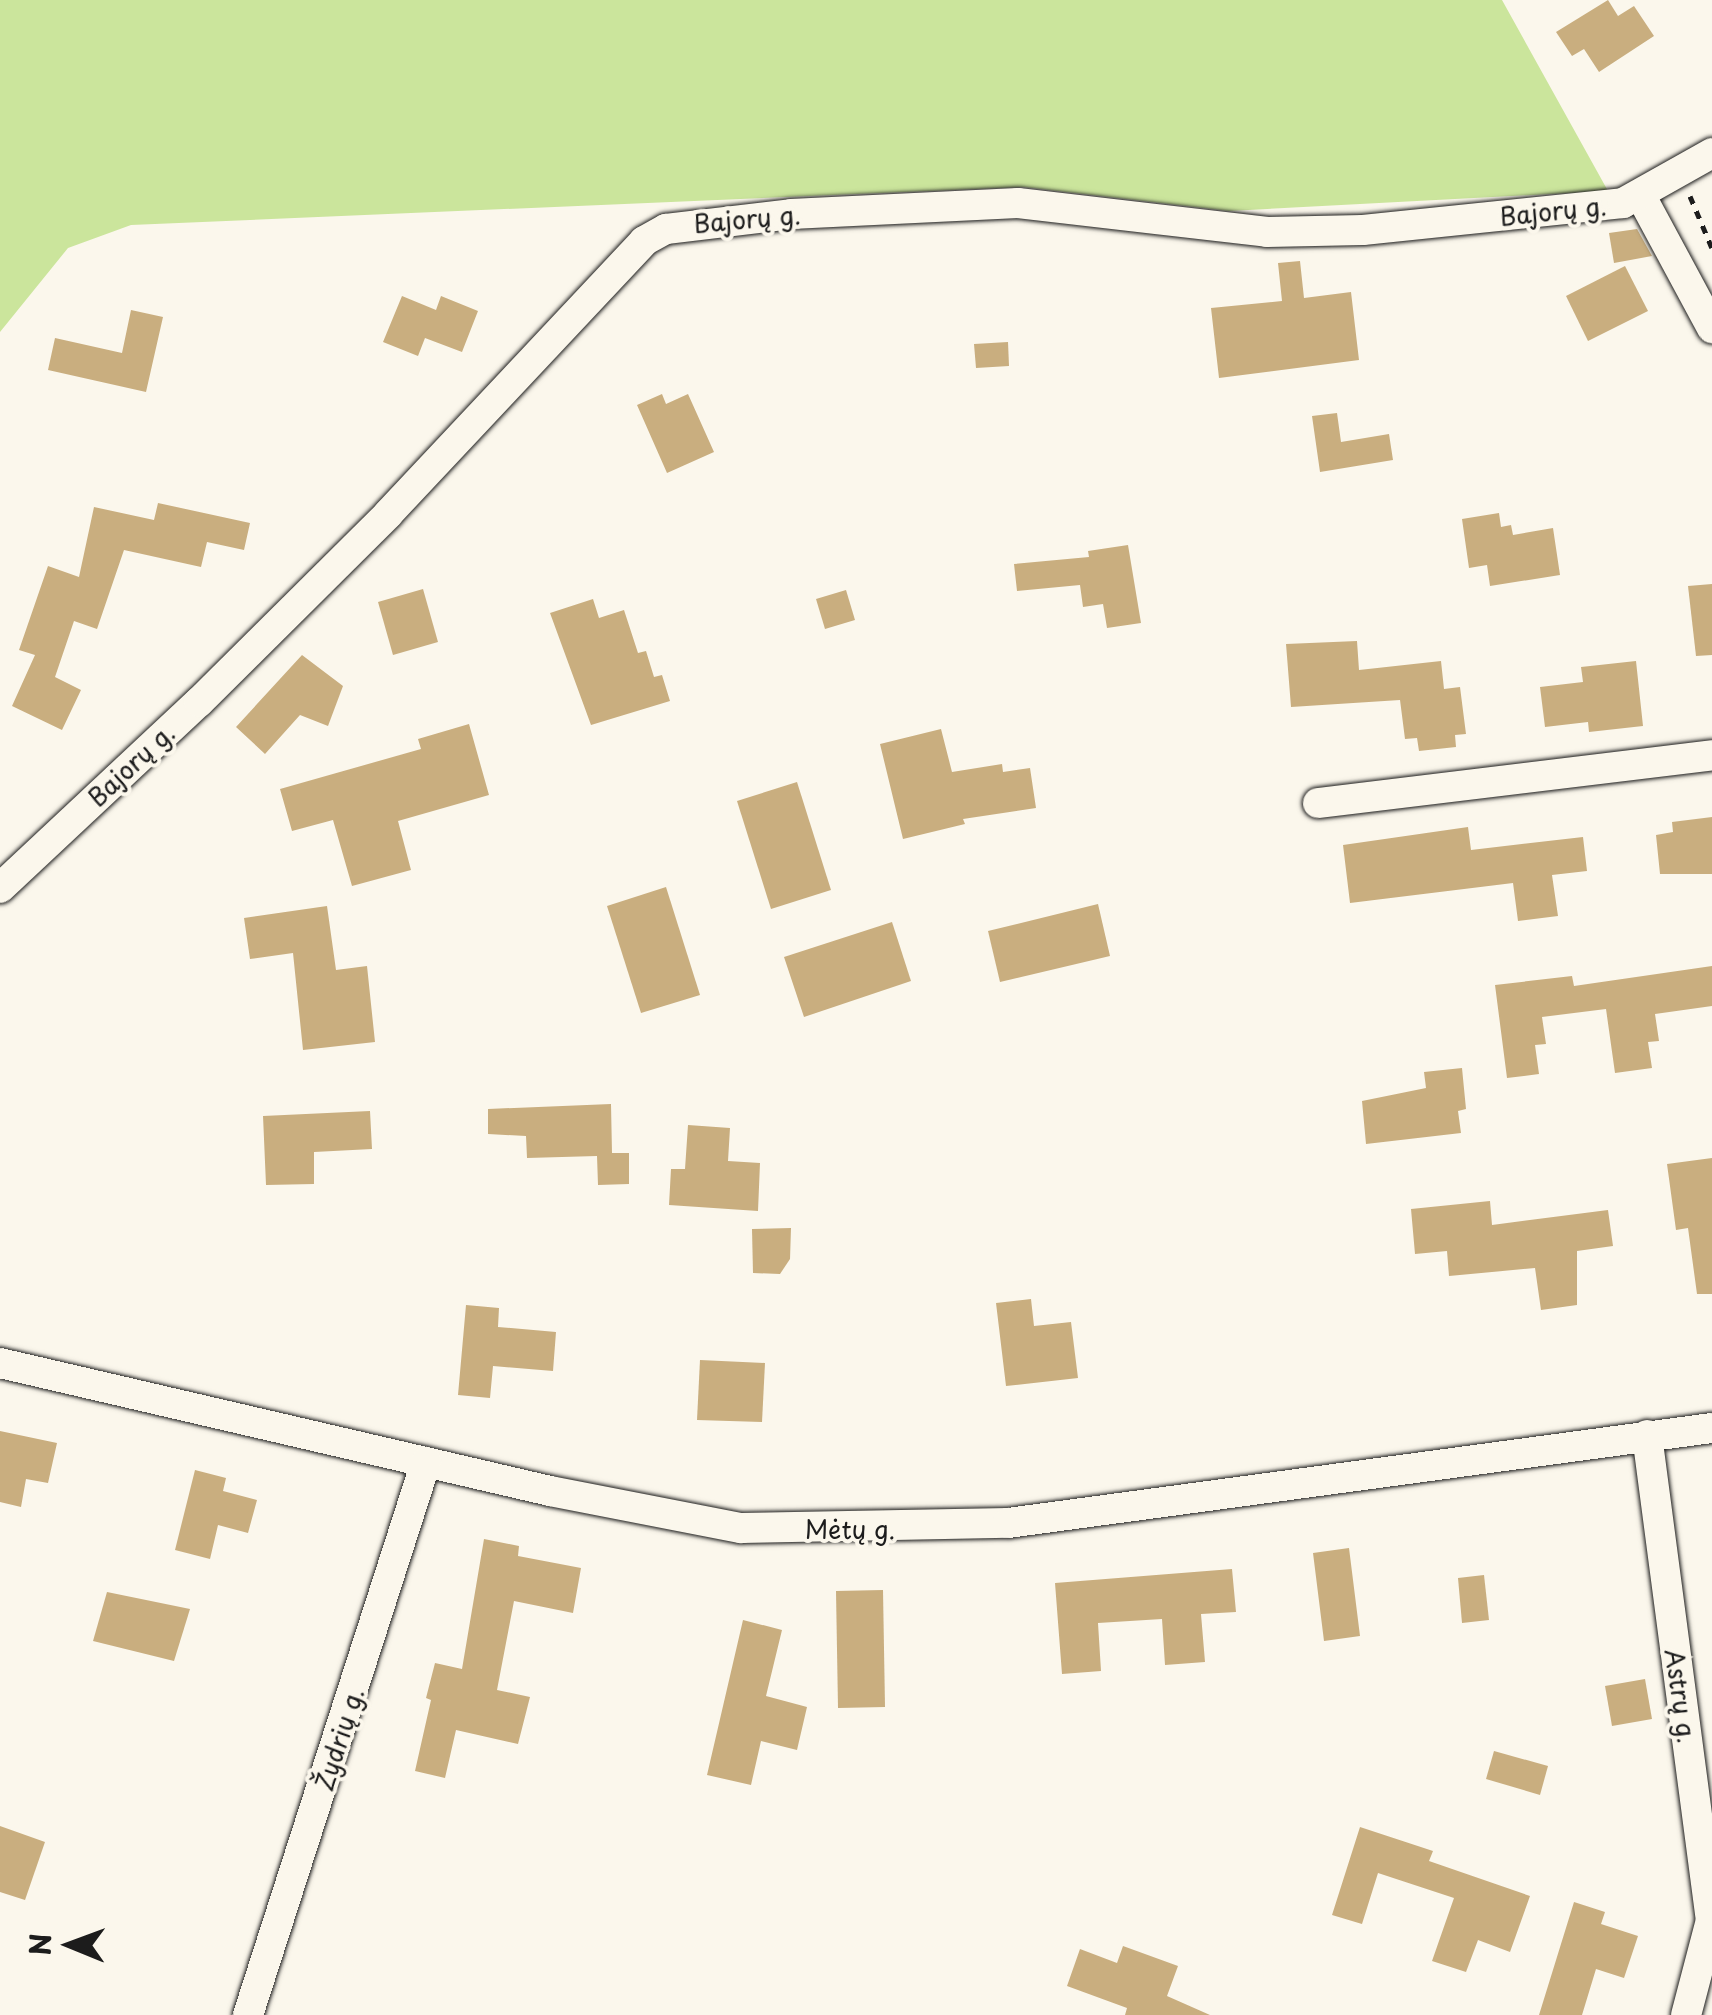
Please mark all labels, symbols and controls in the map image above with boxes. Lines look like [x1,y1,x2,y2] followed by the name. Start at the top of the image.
[1498,190,1608,232] street label: Bajorų g.
[692,199,802,239] street label: Bajorų g.
[82,717,180,813] street label: Bajorų g.
[805,1514,895,1544] street label: Mėtų g.
[1660,1647,1702,1745] street label: Astrų g.
[308,1684,370,1794] street label: Žydrių g.
[20,1895,120,1995] north arrow
[18,1933,61,1956] text: N

